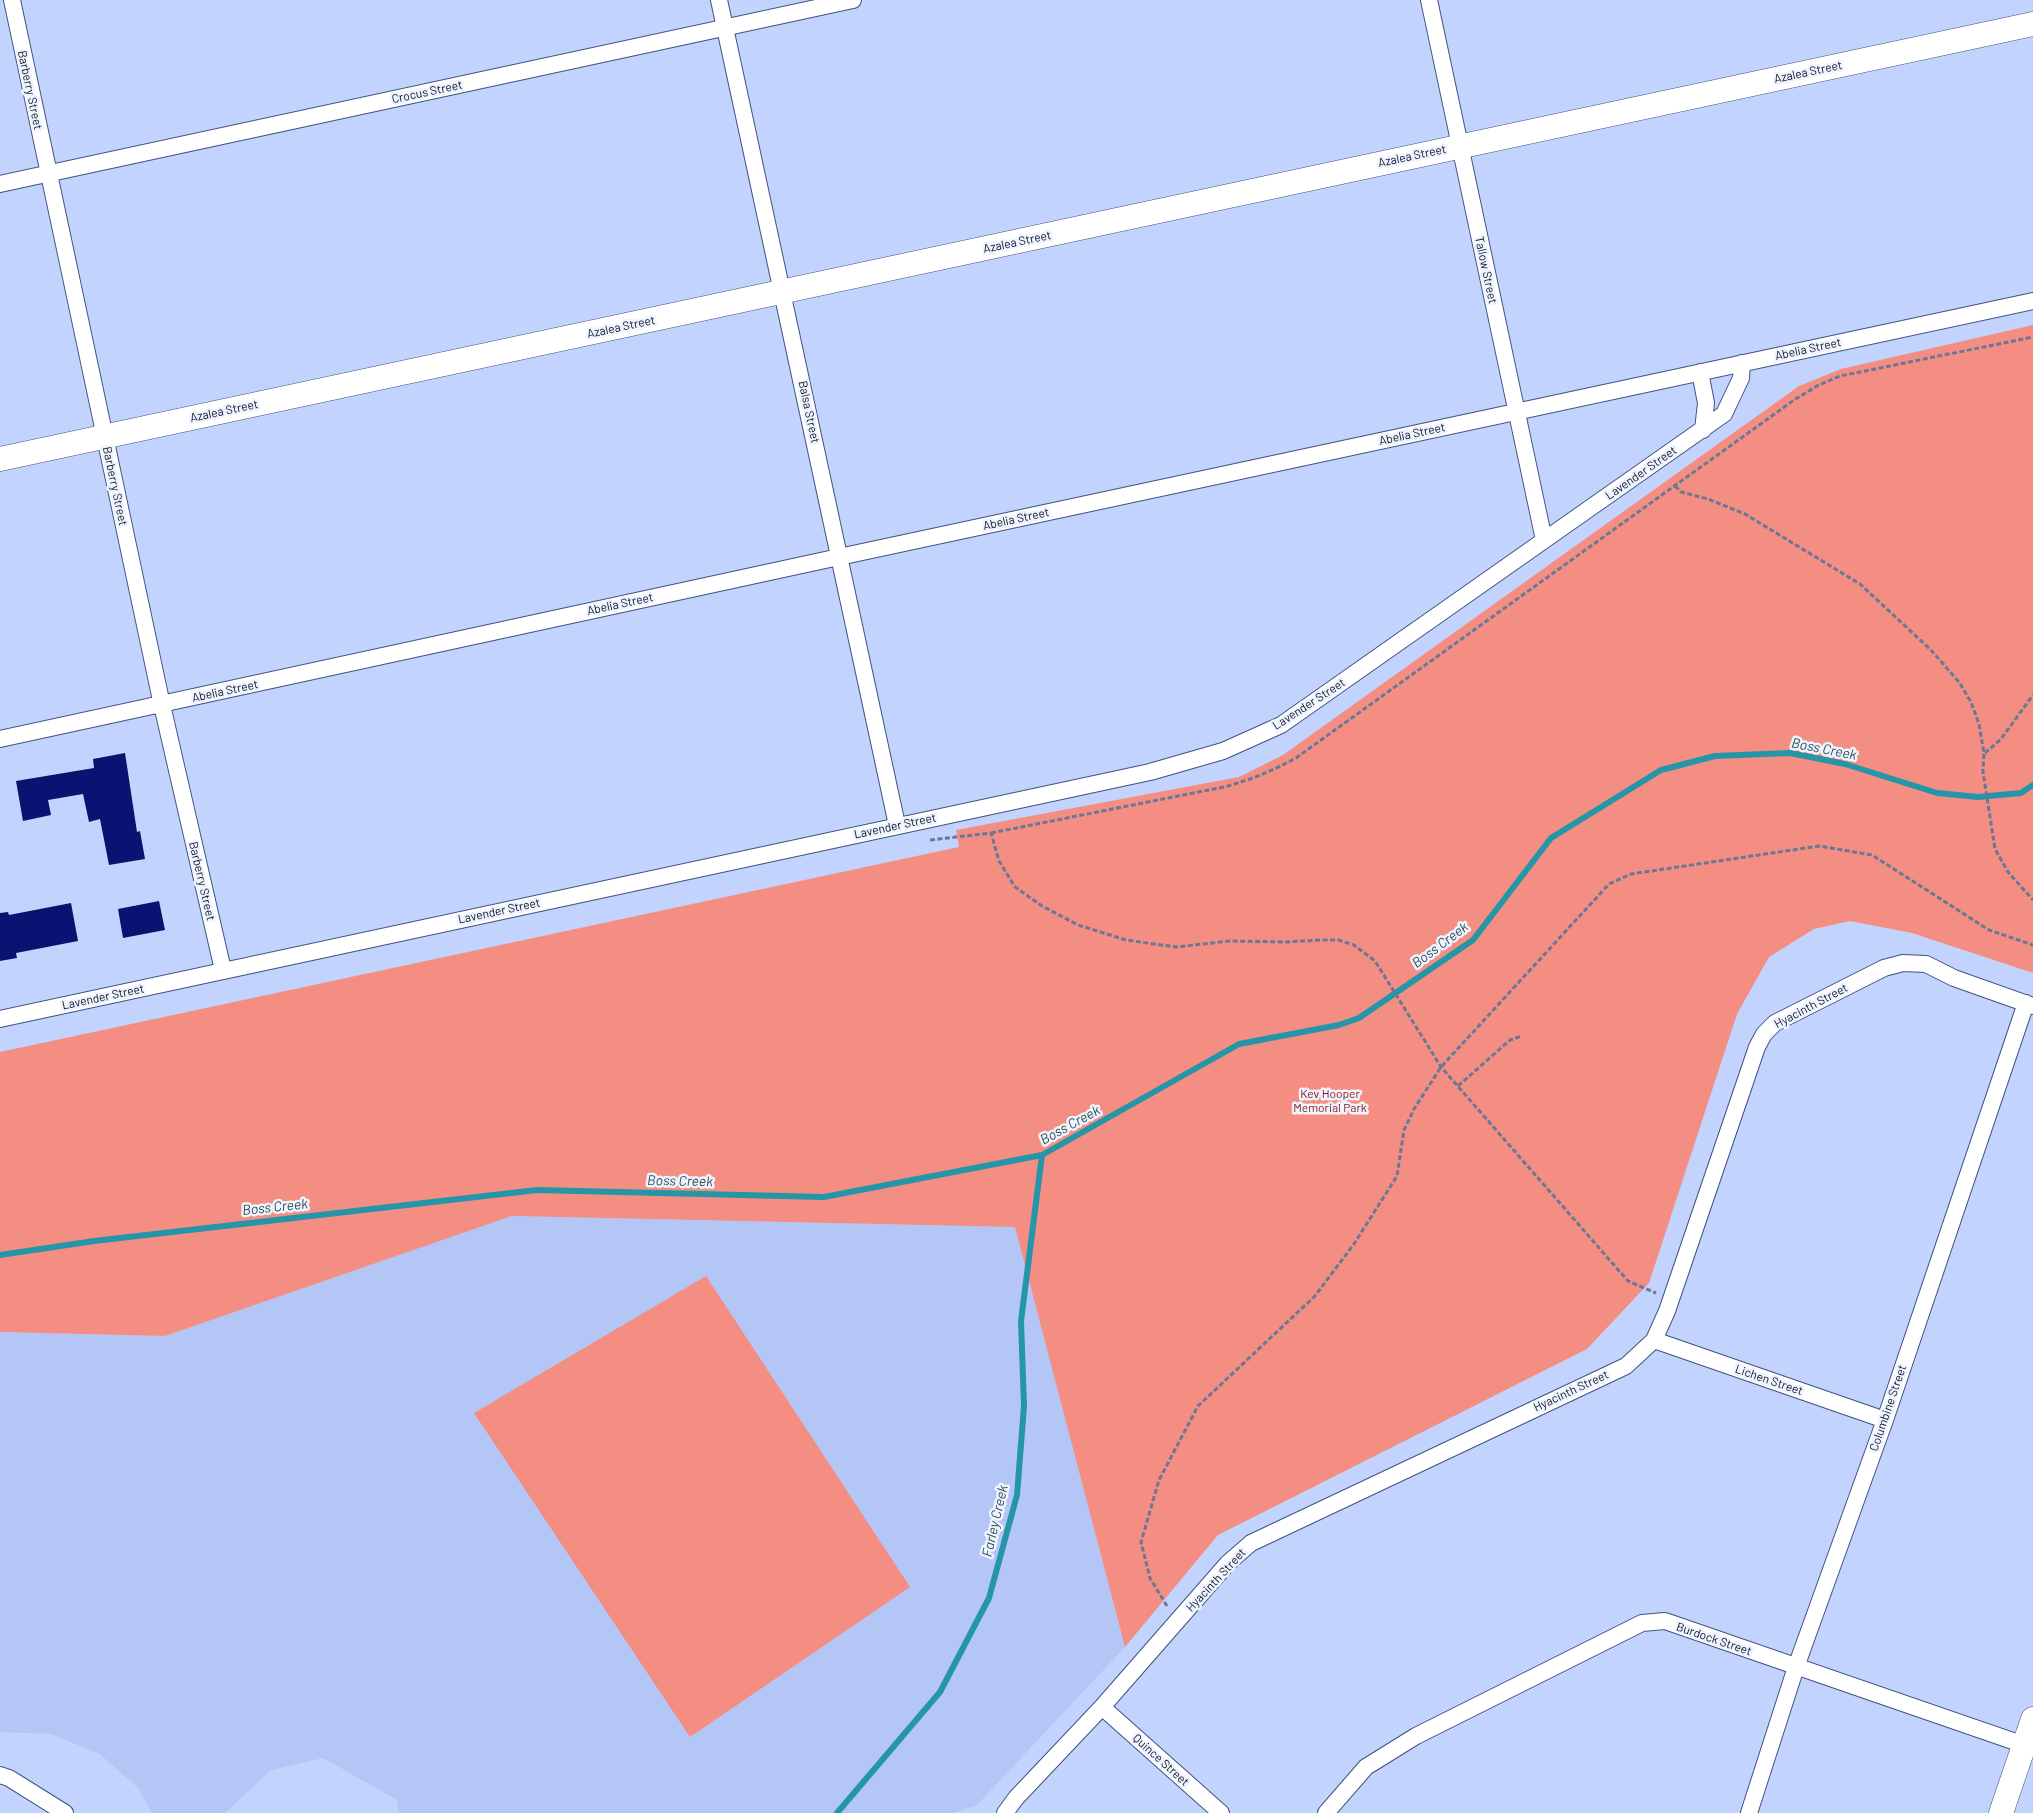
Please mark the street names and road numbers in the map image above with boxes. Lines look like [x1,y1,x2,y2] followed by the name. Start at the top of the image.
[15,49,45,131] street label: Barberry Street
[1773,58,1843,86] street label: Azalea Street
[390,77,464,107] street label: Crocus Street
[1377,142,1447,170] street label: Azalea Street
[982,228,1052,256] street label: Azalea Street
[1472,235,1500,305] street label: Tallow Street
[586,313,656,341] street label: Azalea Street
[1774,335,1842,363] street label: Abelia Street
[795,379,823,445] street label: Balsa Street
[189,397,259,425] street label: Azalea Street
[1378,420,1446,448] street label: Abelia Street
[1603,443,1679,503] street label: Lavender Street
[100,445,130,527] street label: Barberry Street
[982,505,1050,533] street label: Abelia Street
[586,590,654,618] street label: Abelia Street
[1270,675,1348,733] street label: Lavender Street
[191,677,259,705] street label: Abelia Street
[853,810,937,842] street label: Lavender Street
[186,840,218,922] street label: Barberry Street
[457,895,541,927] street label: Lavender Street
[61,981,145,1013] street label: Lavender Street
[1772,981,1850,1031] street label: Hyacinth Street
[1733,1362,1805,1398] street label: Lichen Street
[1866,1363,1910,1453] street label: Columbine Street
[1531,1367,1611,1415] street label: Hyacinth Street
[1183,1545,1249,1615] street label: Hyacinth Street
[1674,1619,1754,1659] street label: Burdock Street
[1130,1731,1192,1789] street label: Quince Street

